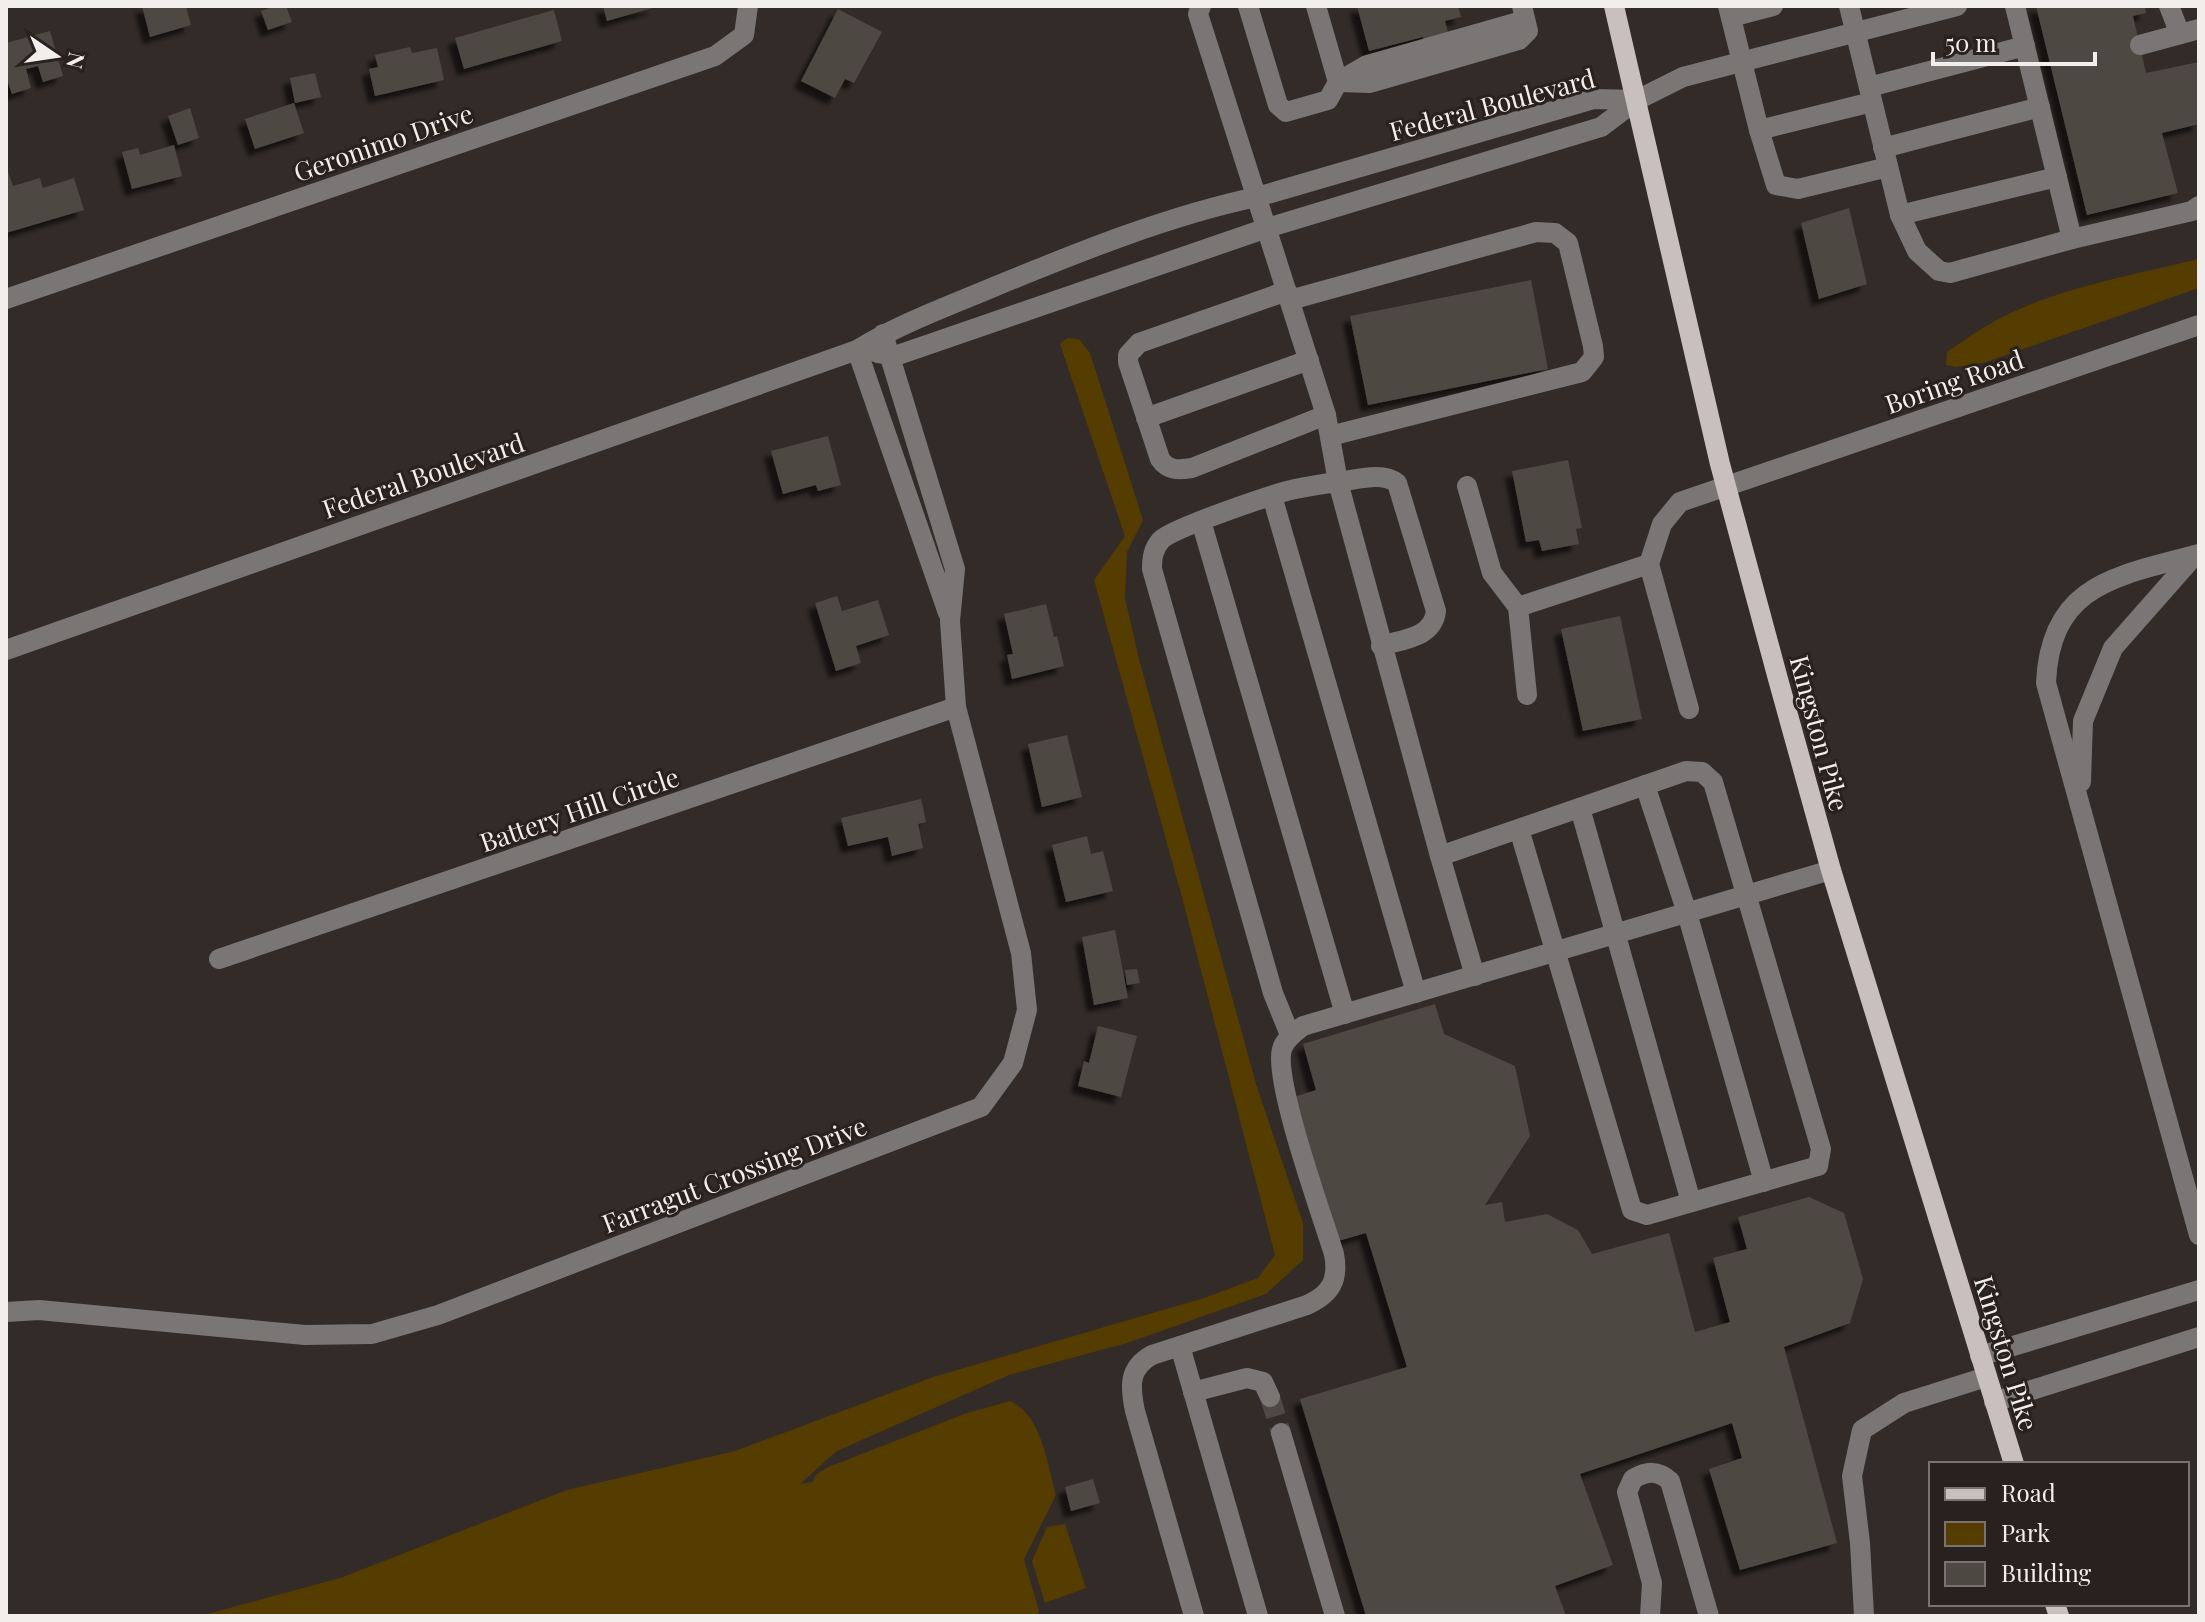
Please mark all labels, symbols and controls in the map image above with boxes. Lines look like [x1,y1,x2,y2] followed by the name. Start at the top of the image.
[16,16,96,96] north arrow
[1933,16,2095,66] scale bar
[1945,26,1997,58] text: 50 m
[60,50,93,72] text: N
[1385,60,1599,148] street label: Federal Boulevard
[289,95,477,189] street label: Geronimo Drive
[1880,341,2028,421] street label: Boring Road
[317,424,529,526] street label: Federal Boulevard
[1782,651,1858,815] street label: Kingston Pike
[475,759,683,859] street label: Battery Hill Circle
[597,1107,871,1241] street label: Farragut Crossing Drive
[1967,1271,2047,1435] street label: Kingston Pike
[1929,1462,2189,1606] legend
[2001,1476,2056,1508] text: Road
[2001,1516,2051,1548] text: Park
[2001,1556,2092,1588] text: Building

